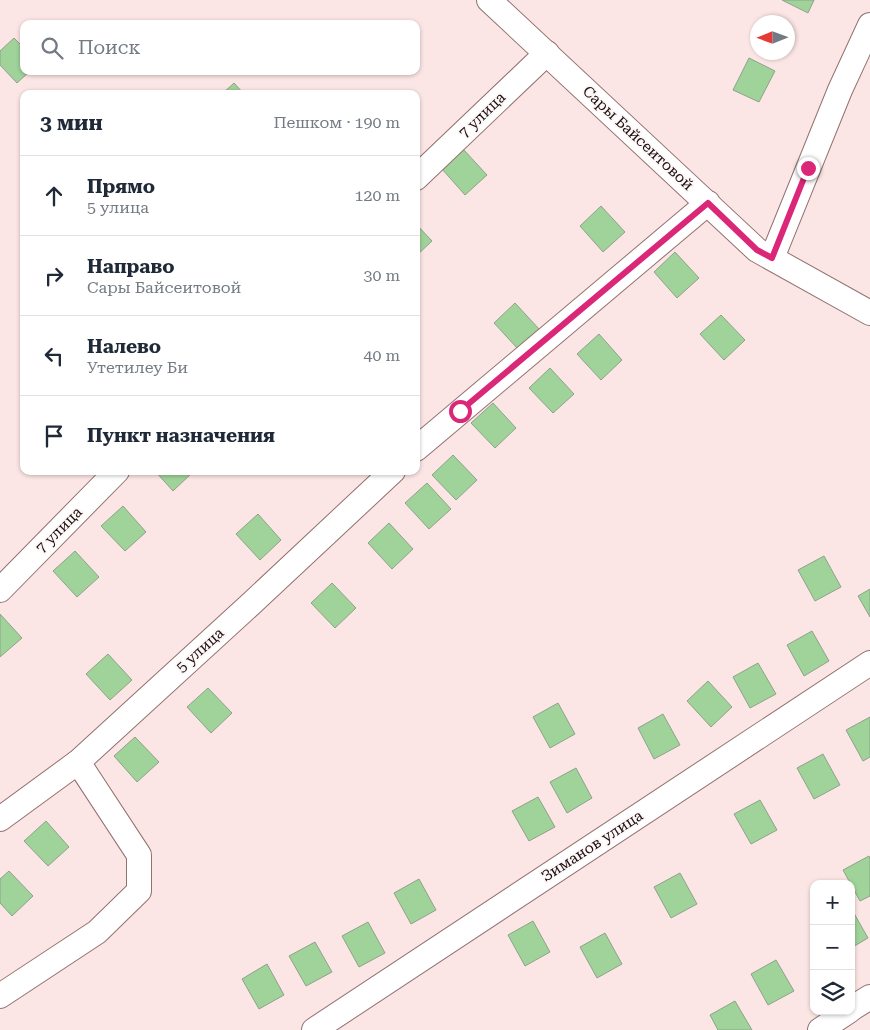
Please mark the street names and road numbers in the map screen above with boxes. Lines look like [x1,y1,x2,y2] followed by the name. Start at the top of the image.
[579,82,697,194] street label: Сары Байсеитовой
[455,88,509,142] street label: 7 улица
[32,503,86,557] street label: 7 улица
[172,624,228,676] street label: 5 улица
[538,806,646,886] street label: Зиманов улица

